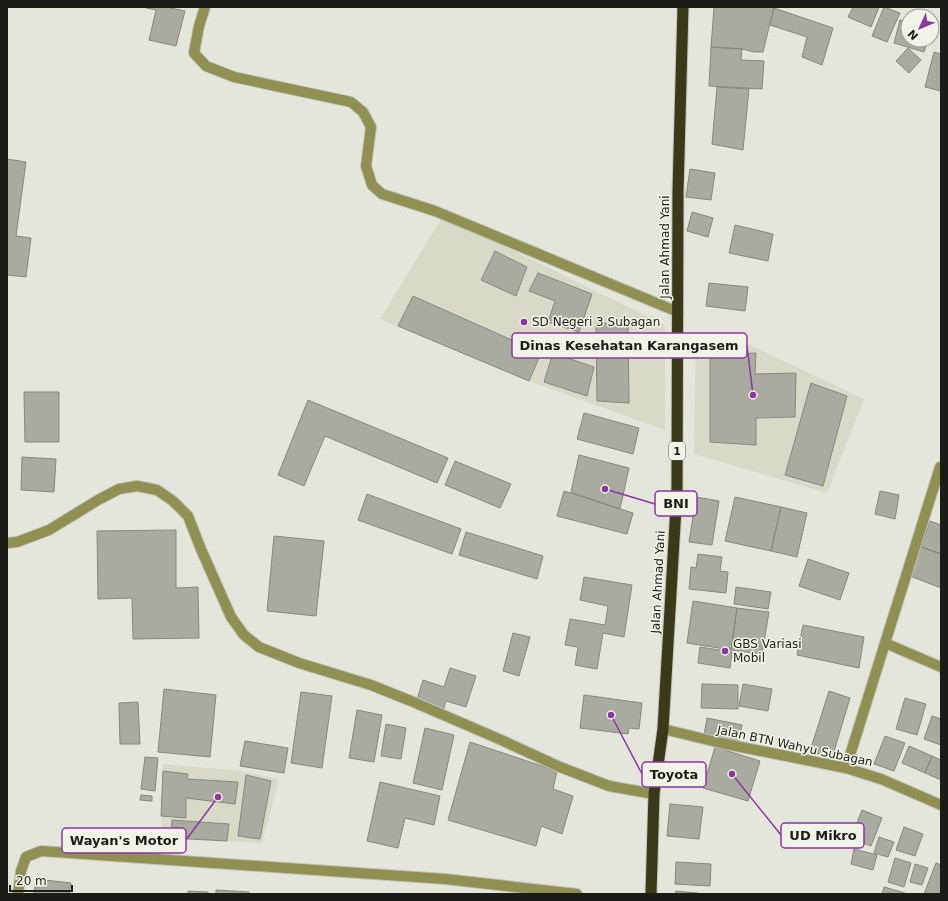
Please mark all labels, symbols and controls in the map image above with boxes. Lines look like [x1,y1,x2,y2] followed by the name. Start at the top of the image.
[900,8,940,48] north arrow
[905,27,921,42] text: N
[658,195,672,300] street label: Jalan Ahmad Yani
[532,315,660,329] place label: SD Negeri 3 Subagan
[519,317,529,327] marker: SD Negeri 3 Subagan
[512,333,747,358] callout: Dinas Kesehatan Karangasem
[519,338,739,353] text: Dinas Kesehatan Karangasem
[669,442,685,460] road number: 1
[655,491,697,516] callout: BNI
[663,496,689,511] text: BNI
[648,530,668,635] street label: Jalan Ahmad Yani
[733,637,802,665] place label: GBS Variasi Mobil
[720,646,730,656] marker: GBS Variasi Mobil
[715,722,874,769] street label: Jalan BTN Wahyu Subagan
[642,762,706,787] callout: Toyota
[650,767,698,782] text: Toyota
[781,823,864,848] callout: UD Mikro
[62,828,186,853] callout: Wayan's Motor
[789,828,857,843] text: UD Mikro
[70,833,179,848] text: Wayan's Motor
[10,867,72,893] scale bar
[16,874,47,888] text: 20 m

